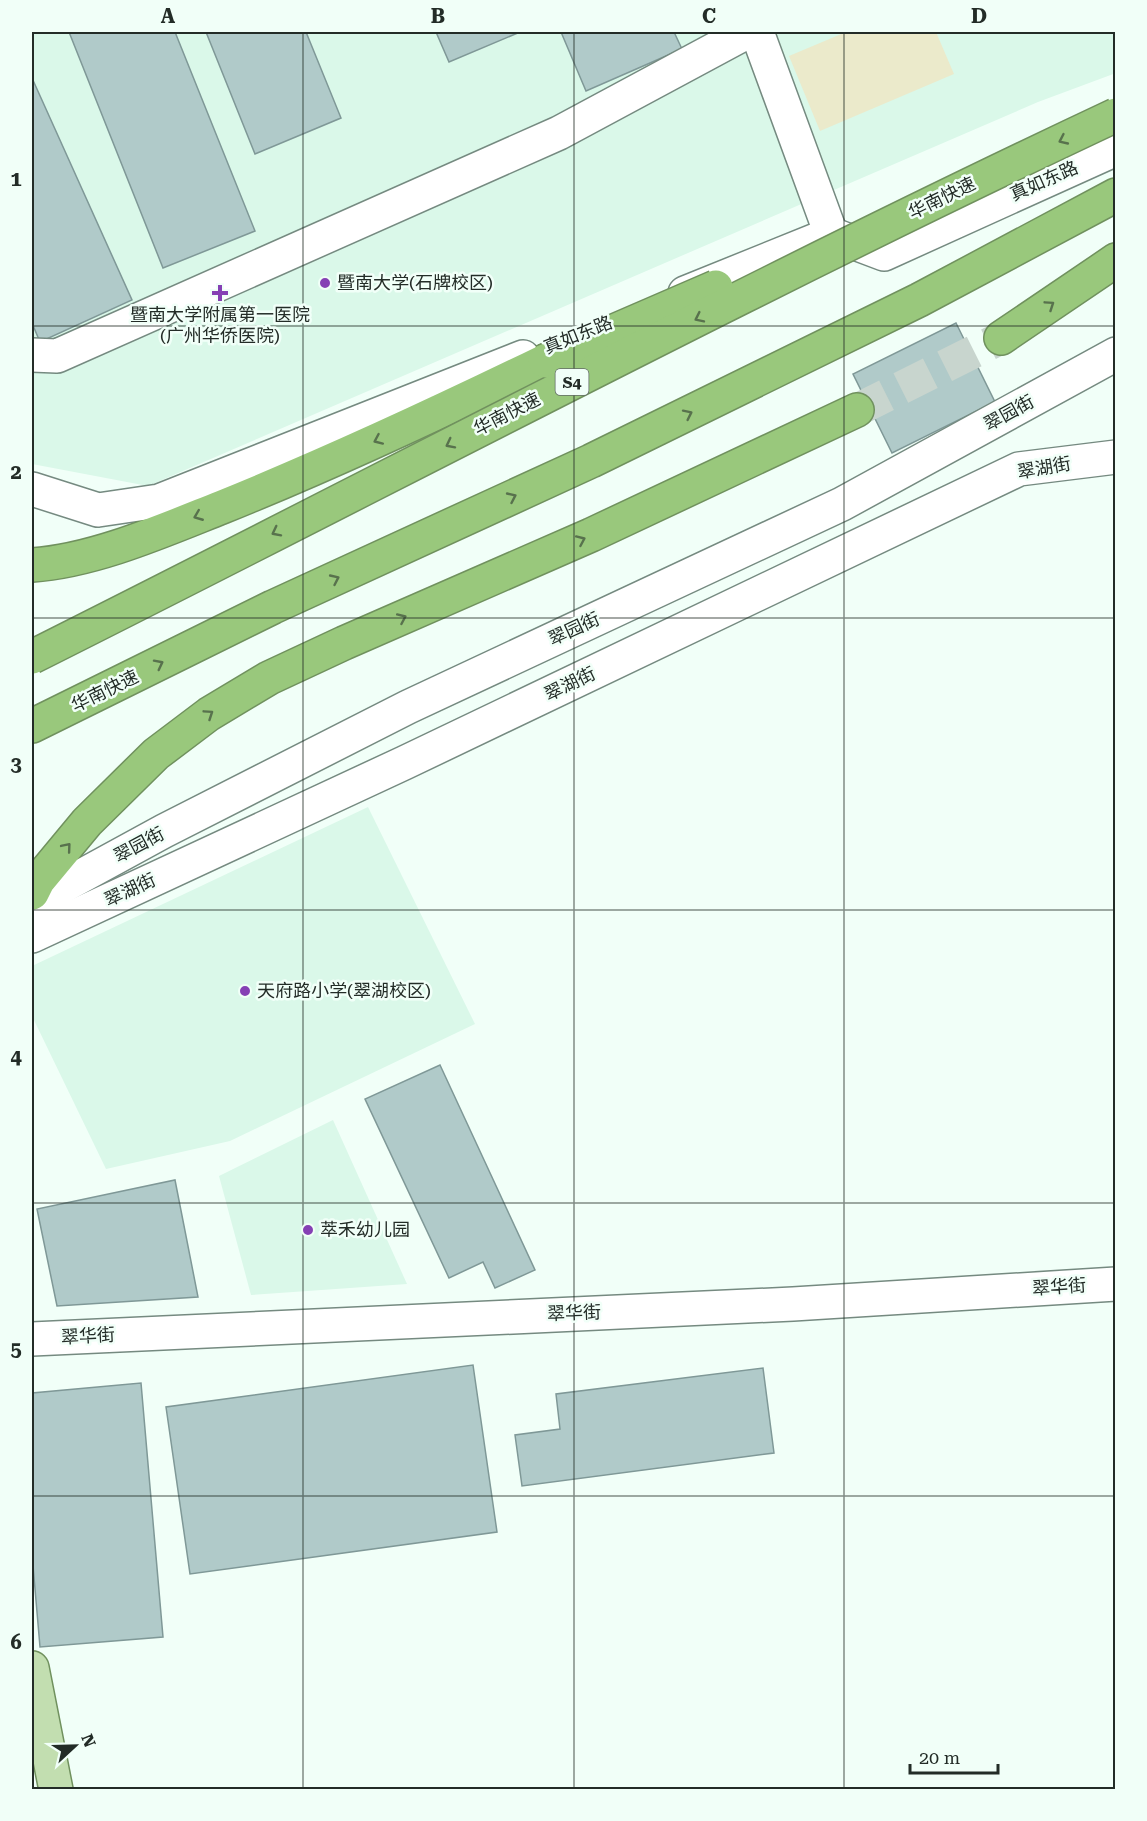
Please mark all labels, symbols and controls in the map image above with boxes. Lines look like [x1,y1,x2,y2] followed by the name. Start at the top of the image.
[161,4,176,28] text: A
[431,4,445,28] text: B
[702,4,716,28] text: C
[971,4,987,28] text: D
[1058,132,1069,144] one-way arrow
[1007,156,1081,205] street label: 真如东路
[10,167,22,191] text: 1
[905,172,979,223] street label: 华南快速
[337,272,493,293] place label: 暨南大学(石牌校区)
[318,276,332,290] marker: 暨南大学(石牌校区)
[211,284,229,302] marker: 暨南大学附属第一医院 (广州华侨医院)
[1043,301,1054,312] one-way arrow
[130,304,310,346] place label: 暨南大学附属第一医院 (广州华侨医院)
[541,311,615,358] street label: 真如东路
[695,311,705,322] one-way arrow
[556,369,588,395] road number: S4
[470,388,544,439] street label: 华南快速
[980,390,1037,435] street label: 翠园街
[682,409,693,421] one-way arrow
[373,433,384,445] one-way arrow
[445,436,456,448] one-way arrow
[1016,452,1072,483] street label: 翠湖街
[10,460,22,484] text: 2
[506,493,517,505] one-way arrow
[194,509,205,521] one-way arrow
[272,525,283,537] one-way arrow
[574,535,585,547] one-way arrow
[328,574,339,586] one-way arrow
[545,608,603,649] street label: 翠园街
[395,613,406,625] one-way arrow
[153,659,164,671] one-way arrow
[541,662,599,705] street label: 翠湖街
[68,665,142,716] street label: 华南快速
[203,710,213,722] one-way arrow
[10,752,22,776] text: 3
[110,823,168,867] street label: 翠园街
[59,843,70,854] one-way arrow
[101,869,159,910] street label: 翠湖街
[257,980,431,1001] place label: 天府路小学(翠湖校区)
[238,984,252,998] marker: 天府路小学(翠湖校区)
[10,1045,22,1069] text: 4
[320,1219,410,1240] place label: 萃禾幼儿园
[301,1223,315,1237] marker: 萃禾幼儿园
[1031,1274,1087,1299] street label: 翠华街
[547,1301,601,1324] street label: 翠华街
[60,1324,115,1347] street label: 翠华街
[10,1337,22,1361] text: 5
[10,1630,22,1654] text: 6
[45,1716,105,1776] north arrow
[77,1731,100,1750] text: N
[910,1737,998,1775] scale bar
[919,1747,960,1768] text: 20 m

